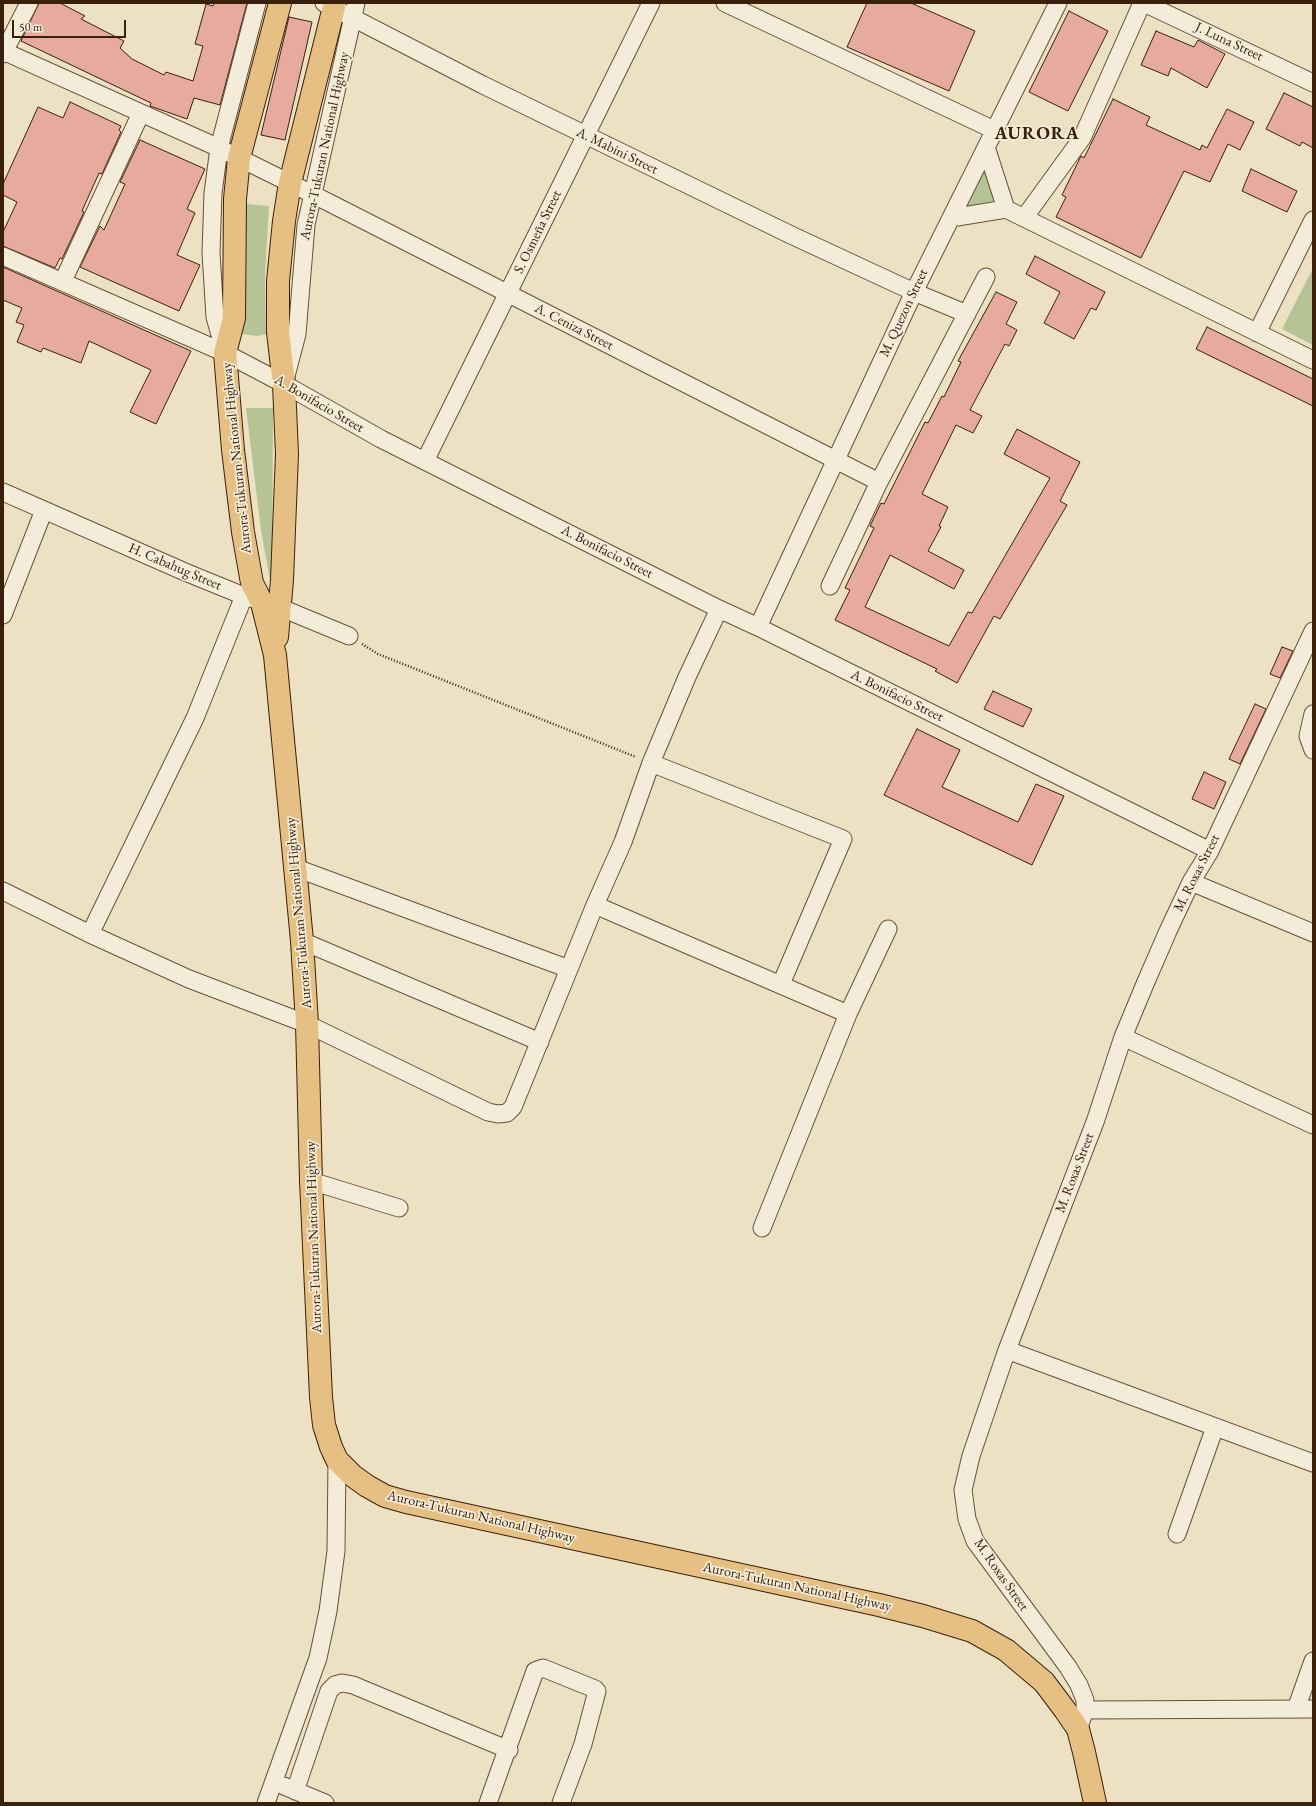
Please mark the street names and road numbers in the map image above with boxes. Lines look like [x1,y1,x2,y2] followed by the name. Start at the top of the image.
[1192,19,1266,65] street label: J. Luna Street
[297,50,353,242] street label: Aurora-Tukuran National Highway
[573,124,661,178] street label: A. Mabini Street
[511,188,565,276] street label: S. Osmeña Street
[876,266,932,360] street label: M. Quezon Street
[532,300,616,354] street label: A. Ceniza Street
[219,361,255,555] street label: Aurora-Tukuran National Highway
[271,371,367,437] street label: A. Bonifacio Street
[558,522,656,582] street label: A. Bonifacio Street
[126,540,224,594] street label: H. Cabahug Street
[848,666,946,726] street label: A. Bonifacio Street
[282,816,316,1010] street label: Aurora-Tukuran National Highway
[1170,832,1224,914] street label: M. Roxas Street
[1052,1131,1098,1215] street label: M. Roxas Street
[302,1141,326,1333] street label: Aurora-Tukuran National Highway
[385,1487,577,1547] street label: Aurora-Tukuran National Highway
[970,1536,1032,1614] street label: M. Roxas Street
[701,1559,893,1615] street label: Aurora-Tukuran National Highway

